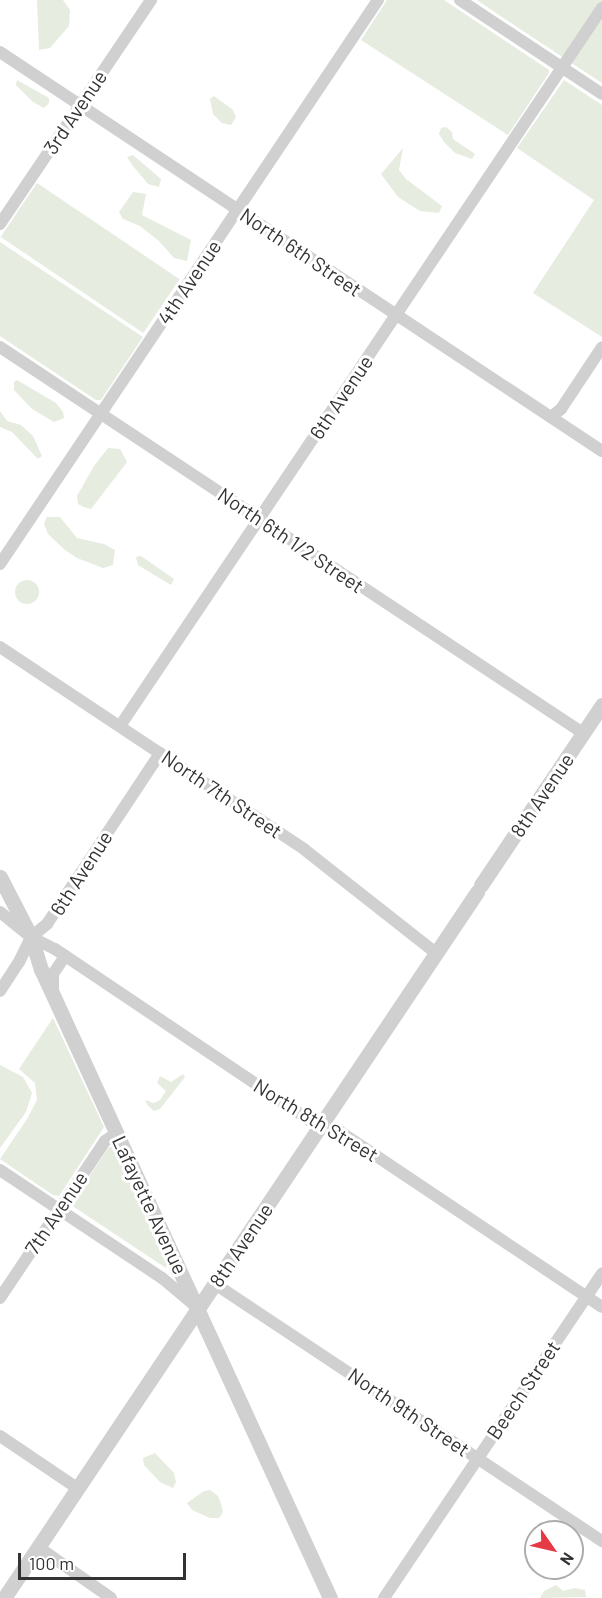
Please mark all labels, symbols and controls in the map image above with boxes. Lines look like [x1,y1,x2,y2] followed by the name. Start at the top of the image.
[38,66,112,158] street label: 3rd Avenue
[236,203,366,301] street label: North 6th Street
[152,235,226,329] street label: 4th Avenue
[304,351,378,443] street label: 6th Avenue
[214,482,368,598] street label: North 6th 1/2 Street
[157,745,287,843] street label: North 7th Street
[505,748,579,842] street label: 8th Avenue
[45,826,117,920] street label: 6th Avenue
[249,1073,383,1167] street label: North 8th Street
[107,1132,193,1278] street label: Lafayette Avenue
[19,1167,93,1259] street label: 7th Avenue
[204,1198,278,1292] street label: 8th Avenue
[481,1336,565,1444] street label: Beech Street
[344,1363,474,1461] street label: North 9th Street
[524,1520,584,1580] north arrow
[21,1541,189,1579] scale bar
[557,1549,579,1569] text: N
[29,1552,74,1574] text: 100 m

